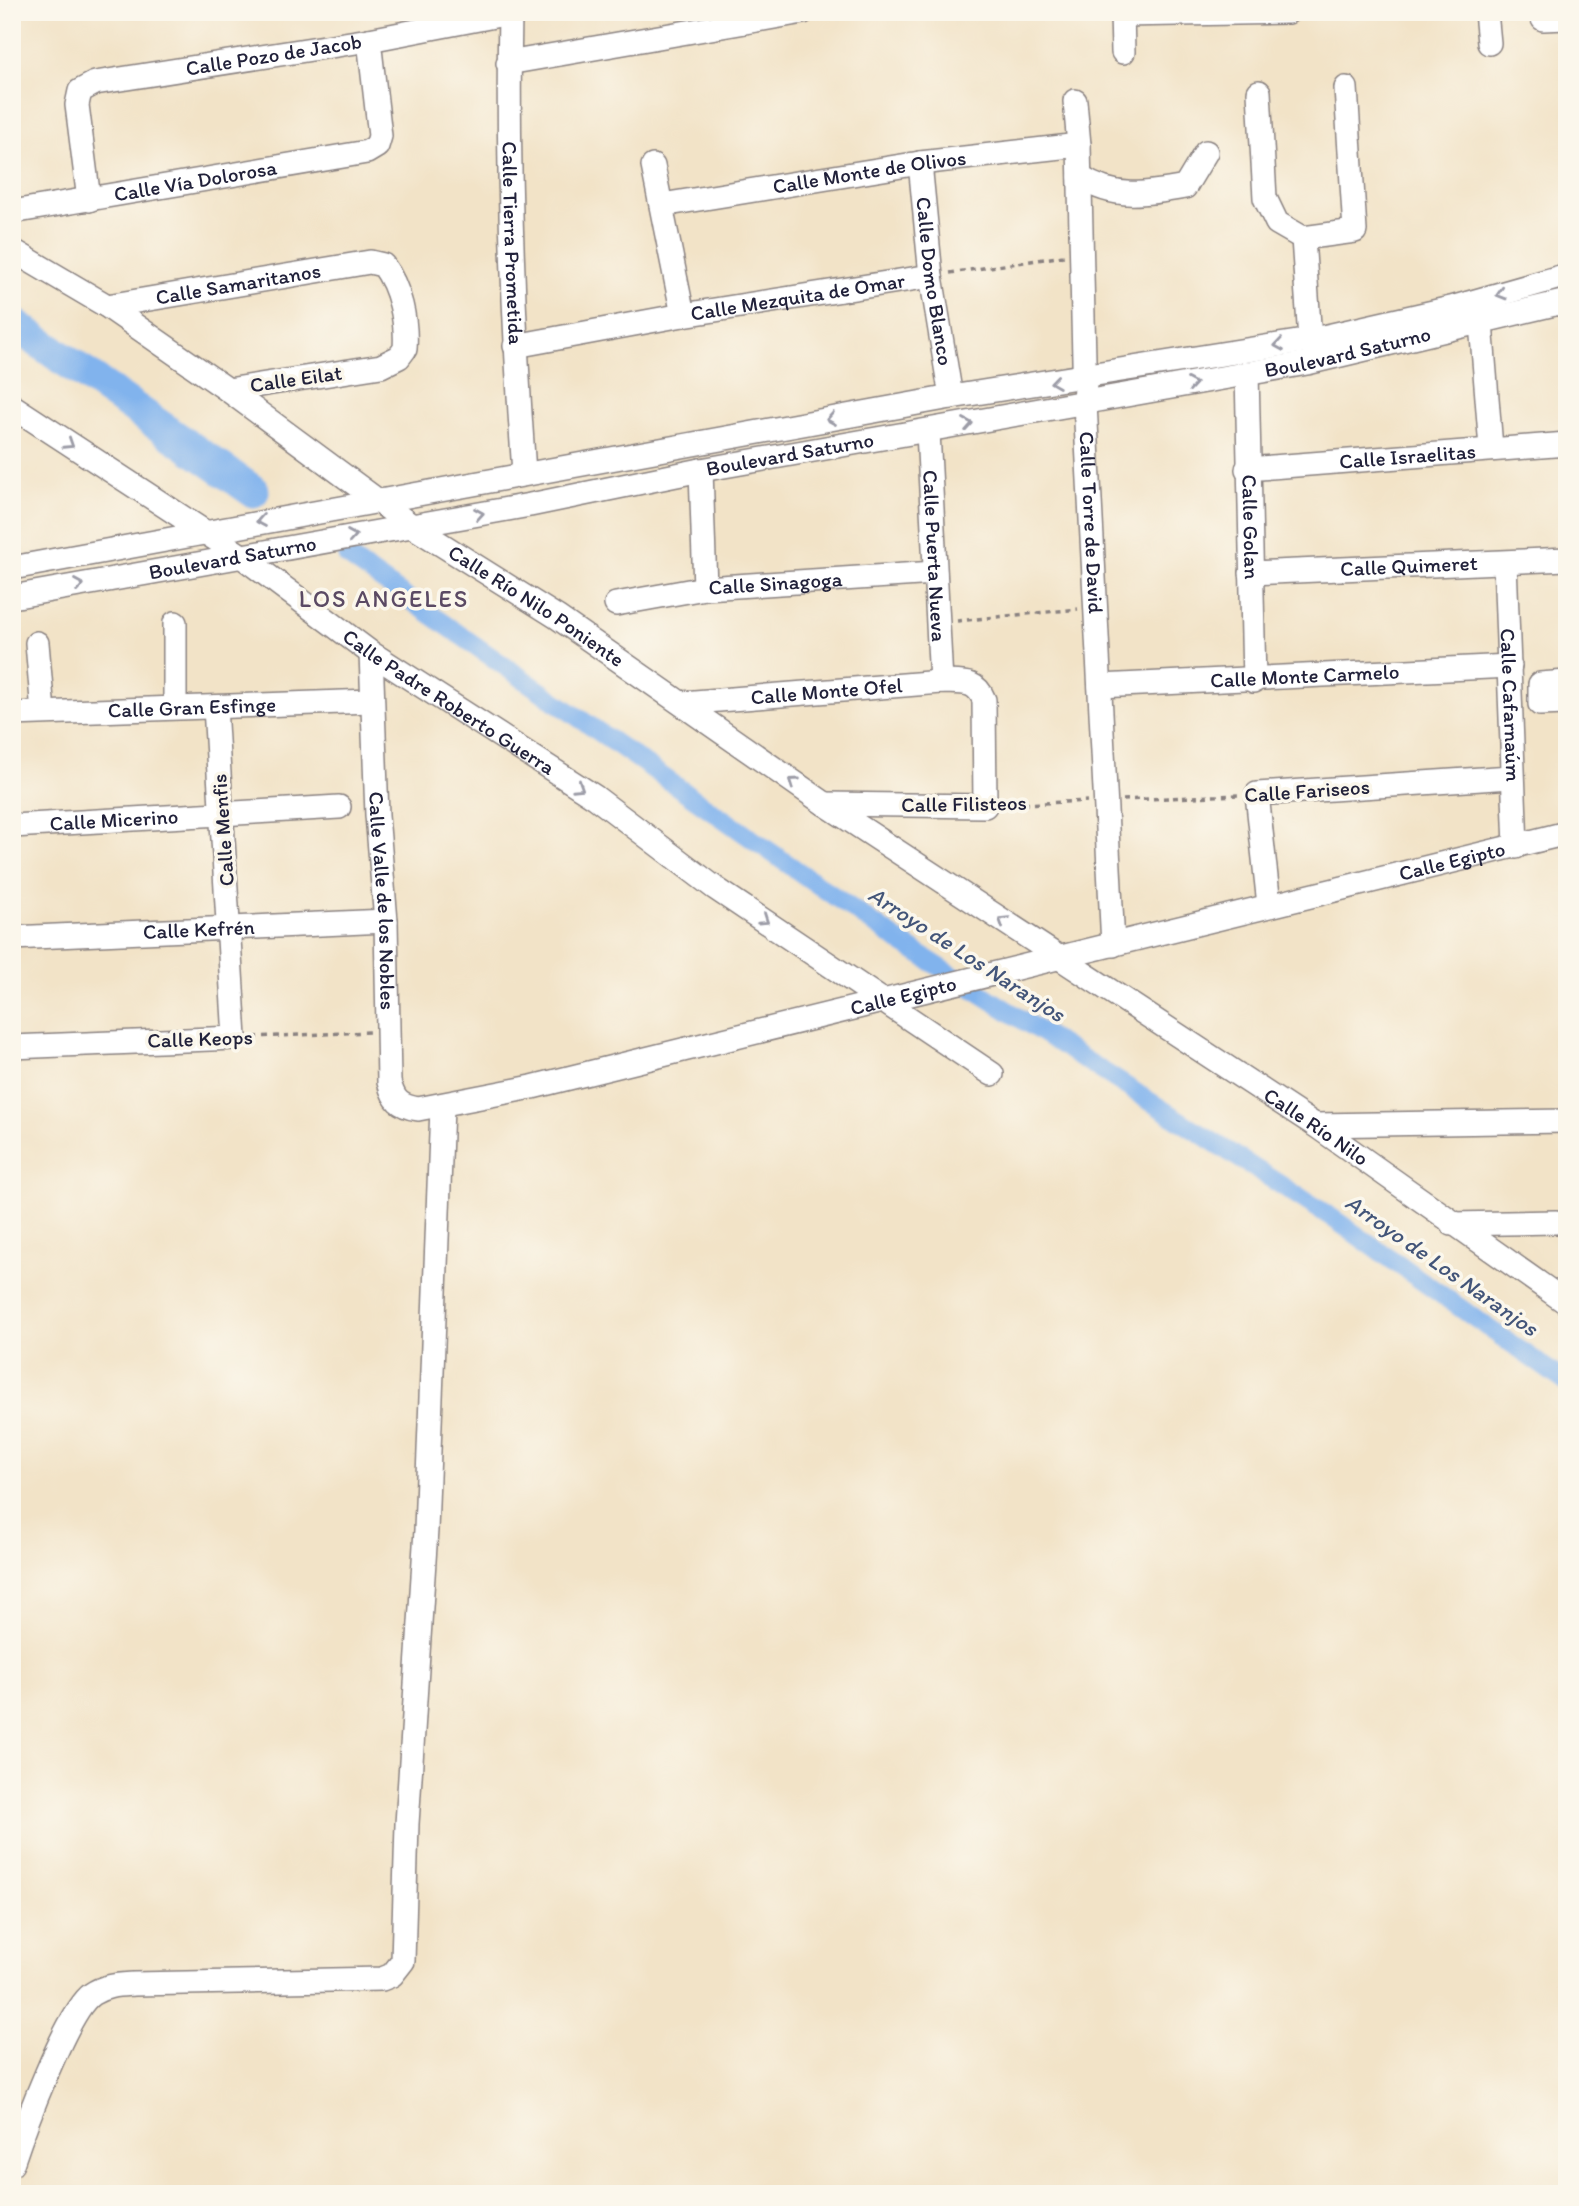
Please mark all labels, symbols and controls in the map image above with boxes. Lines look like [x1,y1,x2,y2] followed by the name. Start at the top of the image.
[184,28,363,81] street label: Calle Pozo de Jacob
[498,141,529,345] street label: Calle Tierra Prometida
[771,145,967,199] street label: Calle Monte de Olivos
[112,154,279,207] street label: Calle Vía Dolorosa
[911,196,959,367] street label: Calle Domo Blanco
[154,257,323,310] street label: Calle Samaritanos
[689,267,907,326] street label: Calle Mezquita de Omar
[1495,285,1507,300] one-way arrow
[1262,321,1433,382] street label: Boulevard Saturno
[1274,337,1285,352] one-way arrow
[248,360,344,397] street label: Calle Eilat
[1049,374,1061,389] one-way arrow
[1186,377,1198,392] one-way arrow
[825,411,837,426] one-way arrow
[962,418,974,433] one-way arrow
[704,427,876,481] street label: Boulevard Saturno
[1074,431,1109,615] street label: Calle Torre de David
[62,436,75,449] one-way arrow
[1338,438,1477,474] street label: Calle Israelitas
[918,469,952,642] street label: Calle Puerta Nueva
[1237,474,1265,580] street label: Calle Golan
[473,508,485,523] one-way arrow
[255,513,267,528] one-way arrow
[147,530,318,584] street label: Boulevard Saturno
[346,530,358,545] one-way arrow
[444,539,629,672] street label: Calle Río Nilo Poniente
[1340,550,1478,581] street label: Calle Quimeret
[708,566,843,600] street label: Calle Sinagoga
[73,578,85,593] one-way arrow
[299,584,469,613] district label: LOS ANGELES
[338,623,560,780] street label: Calle Padre Roberto Guerra
[1496,628,1526,782] street label: Calle Cafarnaúm
[1209,658,1400,693] street label: Calle Monte Carmelo
[750,672,903,709] street label: Calle Monte Ofel
[107,691,277,723] street label: Calle Gran Esfinge
[206,773,239,887] street label: Calle Menfis
[1243,774,1371,807] street label: Calle Fariseos
[788,778,801,790] one-way arrow
[572,779,585,792] one-way arrow
[901,790,1027,817] street label: Calle Filisteos
[364,791,401,1010] street label: Calle Valle de los Nobles
[49,803,179,836] street label: Calle Micerino
[1396,836,1508,886] street label: Calle Egipto
[864,880,1071,1028] water label: Arroyo de Los Naranjos
[756,912,769,924] one-way arrow
[142,914,255,944] street label: Calle Kefrén
[998,917,1011,930] one-way arrow
[847,970,959,1020] street label: Calle Egipto
[147,1024,253,1053] street label: Calle Keops
[1259,1082,1373,1171] street label: Calle Río Nilo
[1340,1188,1544,1342] water label: Arroyo de Los Naranjos

